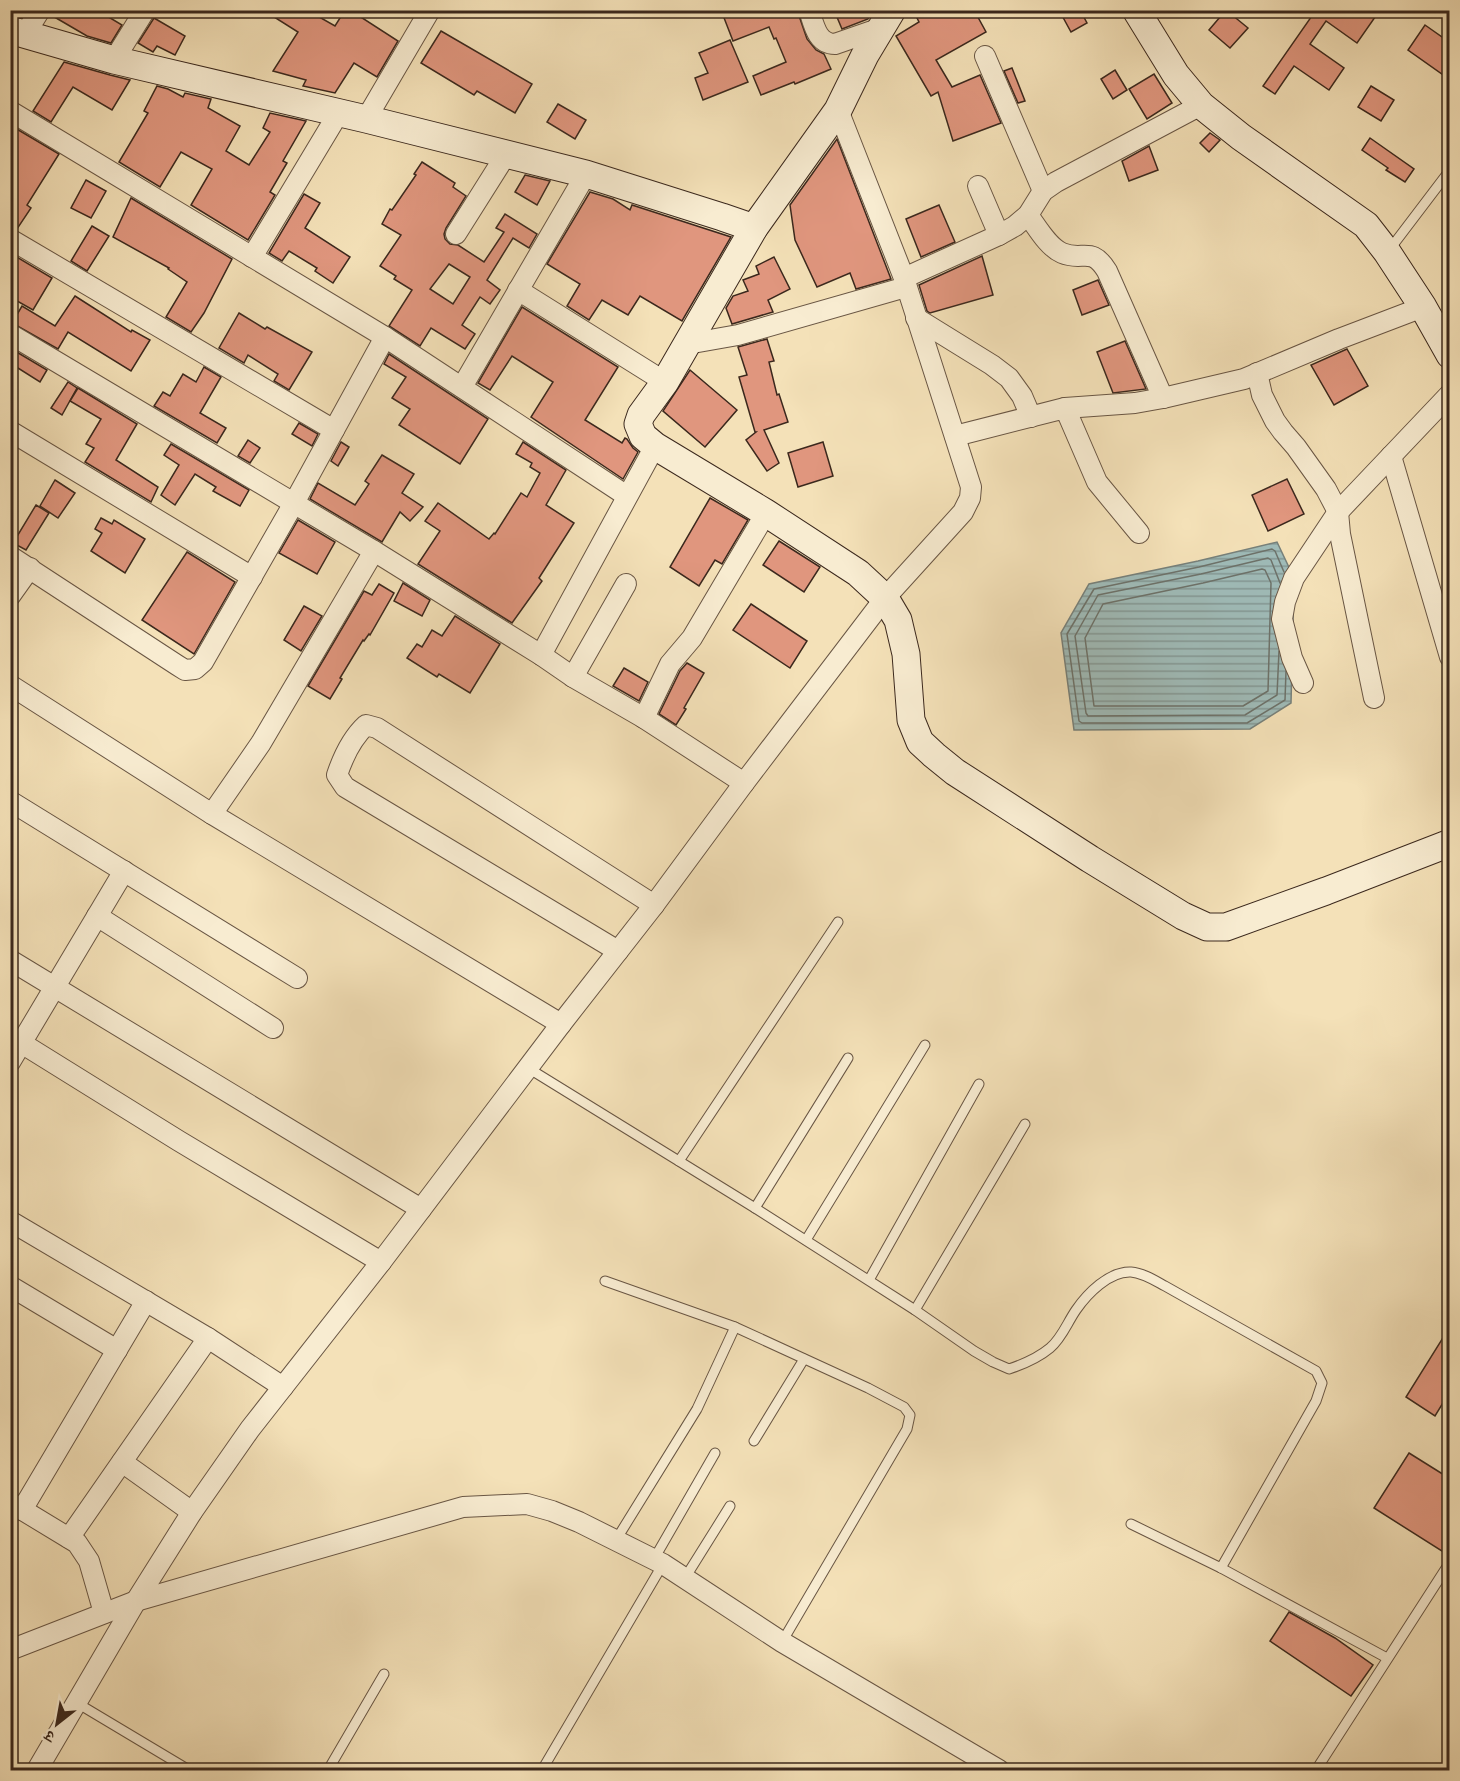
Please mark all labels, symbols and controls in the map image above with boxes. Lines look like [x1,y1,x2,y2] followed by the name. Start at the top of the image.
[27,1694,87,1754] north arrow
[39,1724,60,1748] text: उ

